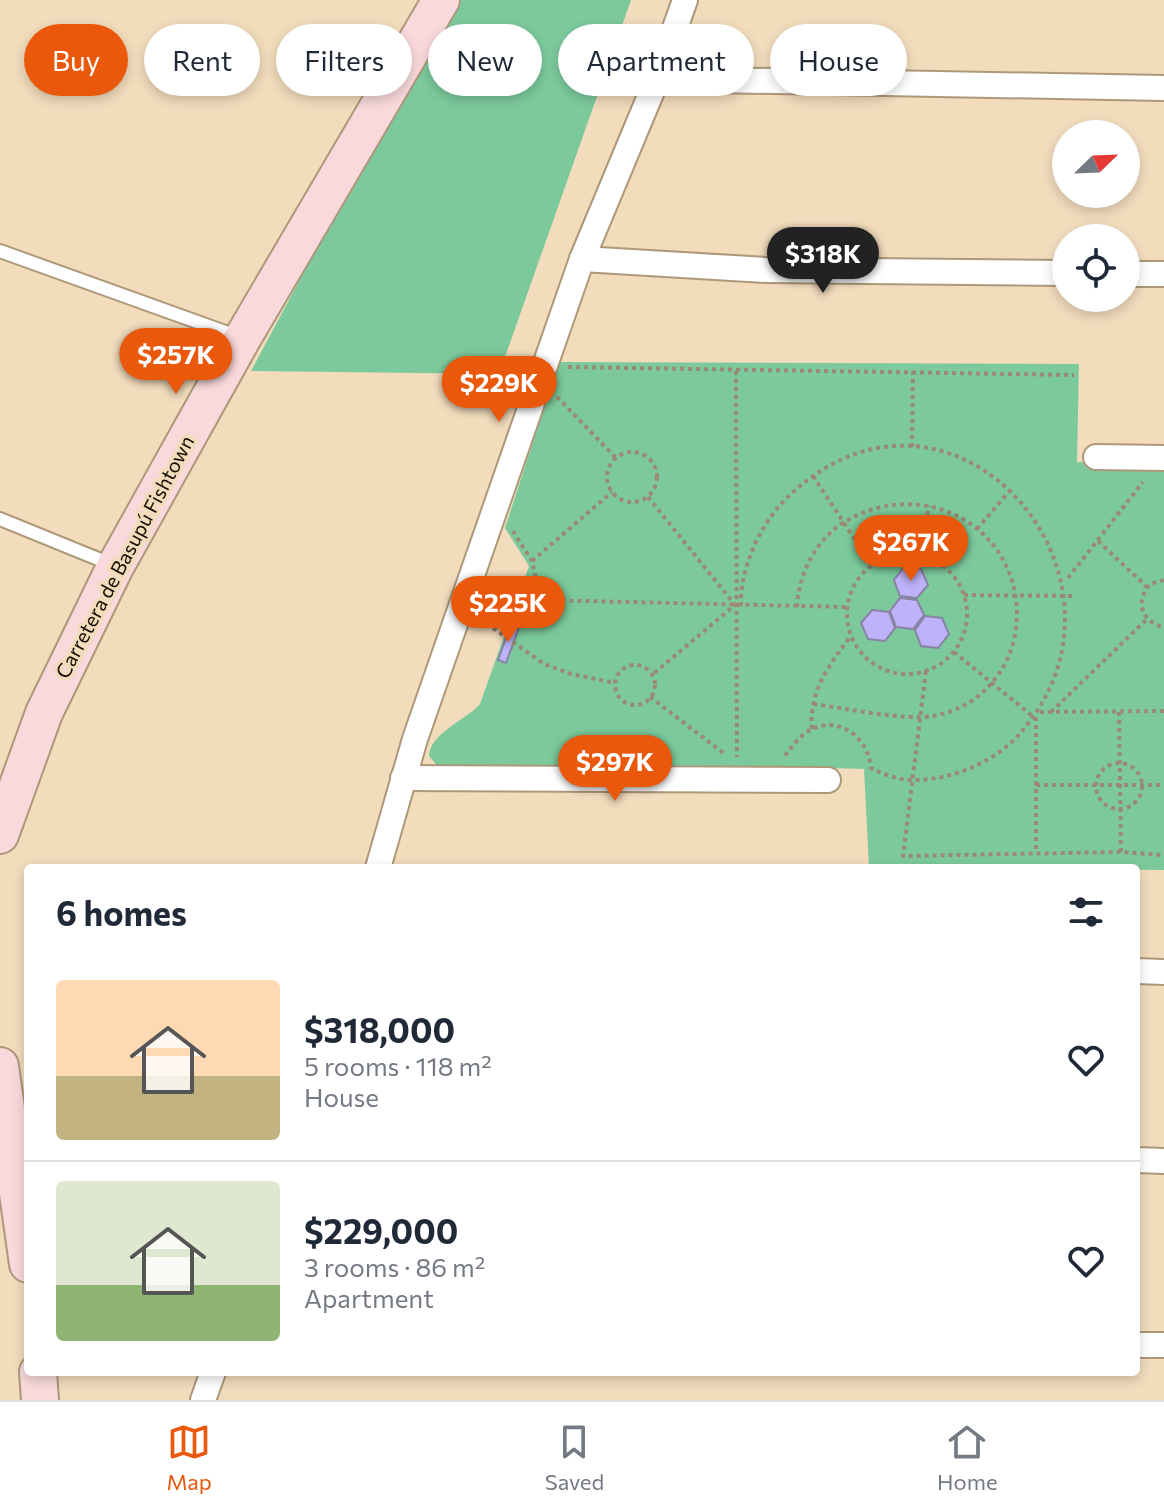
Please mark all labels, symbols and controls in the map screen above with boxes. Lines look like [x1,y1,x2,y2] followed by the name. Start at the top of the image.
[24,24,128,96] chip: Buy
[144,24,260,96] chip: Rent
[276,24,412,96] chip: Filters
[428,24,542,96] chip: New
[558,24,754,96] chip: Apartment
[770,24,907,96] chip: House
[1052,120,1140,208] north arrow
[1052,120,1140,312] map controls
[1052,224,1140,312] button: locate
[767,227,879,295] pin: $318K
[785,237,861,268] text: $318K
[120,328,232,396] pin: $257K
[137,338,215,369] text: $257K
[443,356,555,424] pin: $229K
[460,366,538,397] text: $229K
[50,431,198,682] street label: Carretera de Basupú Fishtown
[855,515,967,583] pin: $267K
[872,525,950,556] text: $267K
[452,576,564,644] pin: $225K
[469,586,547,617] text: $225K
[559,735,671,803] pin: $297K
[576,745,654,776] text: $297K
[1064,890,1108,934] icon: filters
[56,891,187,933] text: 6 homes
[304,1008,455,1050] text: $318,000
[120,1012,216,1108] icon: home
[1064,1038,1108,1082] icon: heart
[304,1050,492,1081] text: 5 rooms · 118 m²
[304,1081,379,1112] text: House
[304,1209,458,1251] text: $229,000
[120,1213,216,1309] icon: home
[1064,1239,1108,1283] icon: heart
[304,1251,485,1282] text: 3 rooms · 86 m²
[304,1282,434,1313] text: Apartment
[166,1420,212,1495] tab: Map
[545,1420,604,1495] tab: Saved
[937,1420,998,1495] tab: Home

